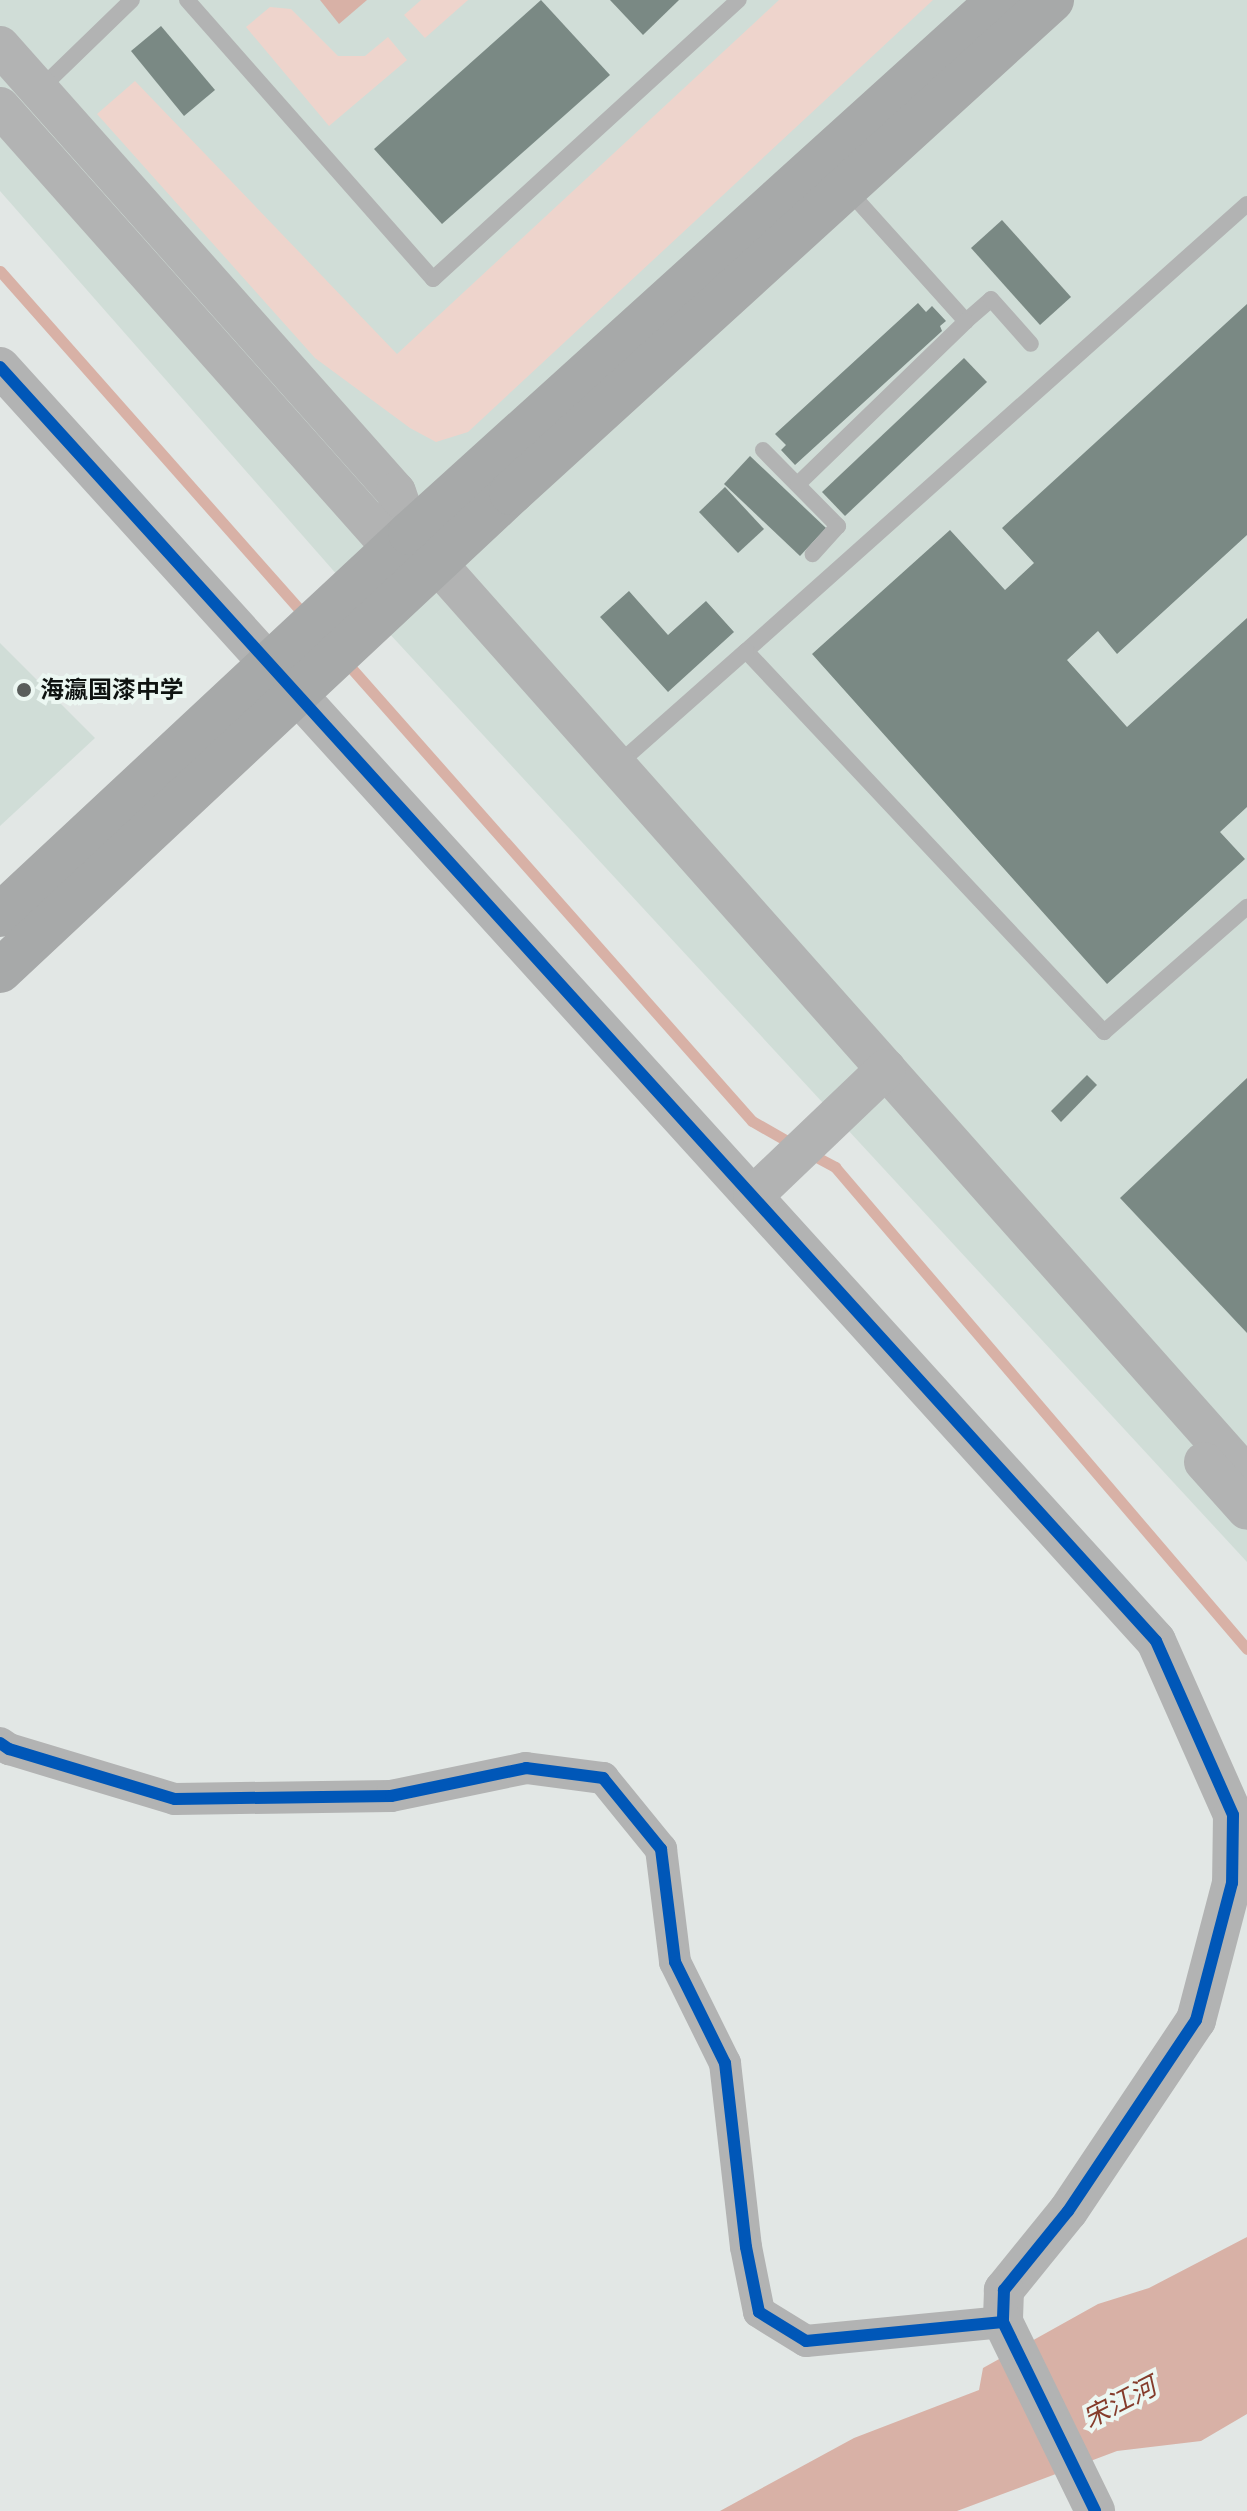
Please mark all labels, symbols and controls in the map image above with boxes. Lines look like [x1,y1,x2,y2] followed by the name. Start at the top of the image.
[40,676,184,704] place label: 海瀛国漆中学
[15,681,33,699] marker: 海瀛国漆中学
[1078,2371,1162,2435] water label: 宋江河

